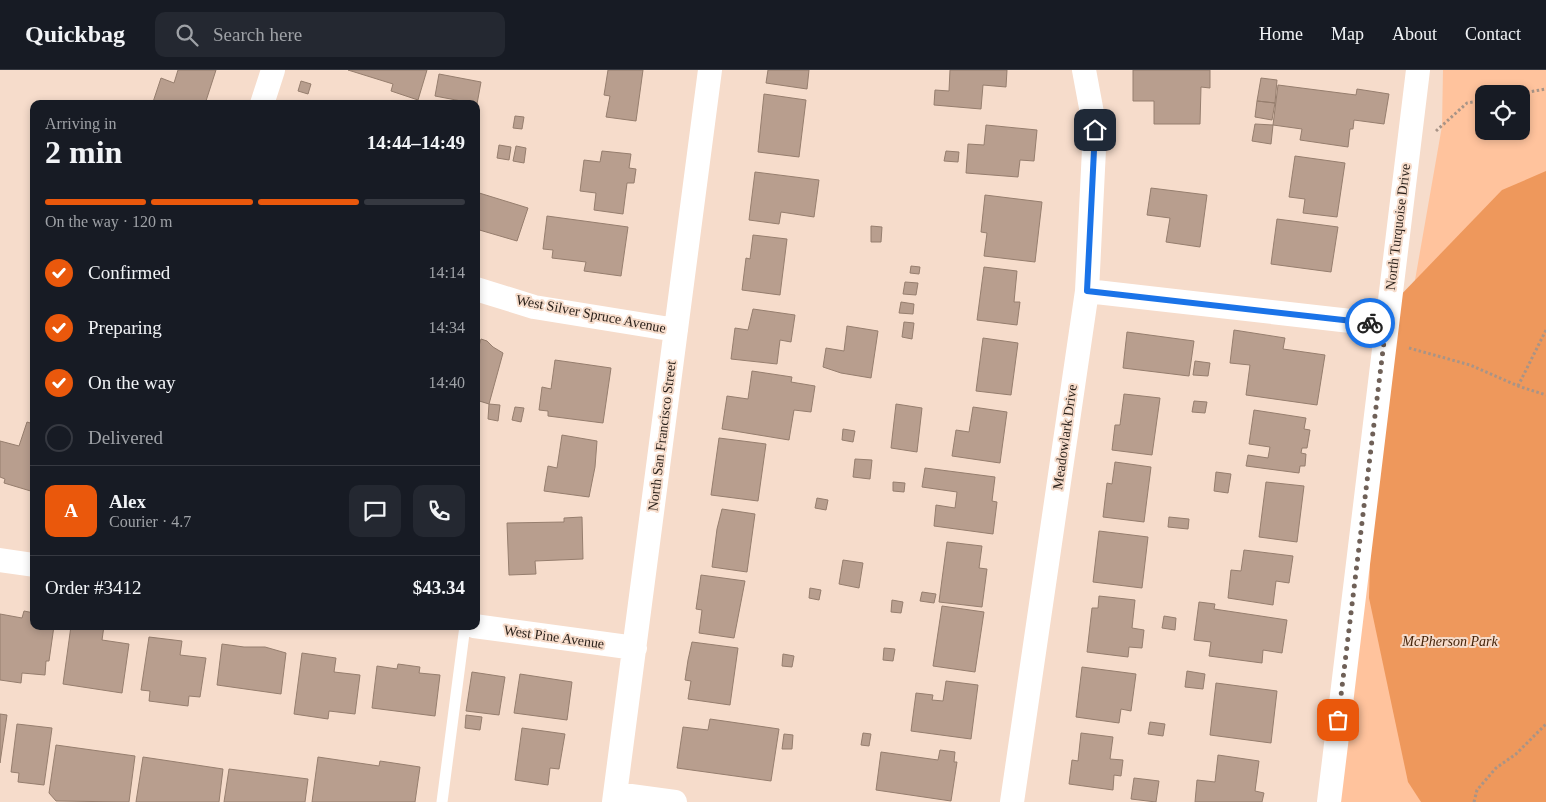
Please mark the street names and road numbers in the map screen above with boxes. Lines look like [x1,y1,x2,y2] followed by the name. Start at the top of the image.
[1383,163,1413,291] street label: North Turquoise Drive
[515,292,667,336] street label: West Silver Spruce Avenue
[645,360,679,512] street label: North San Francisco Street
[1050,383,1080,491] street label: Meadowlark Drive
[503,623,605,651] street label: West Pine Avenue

